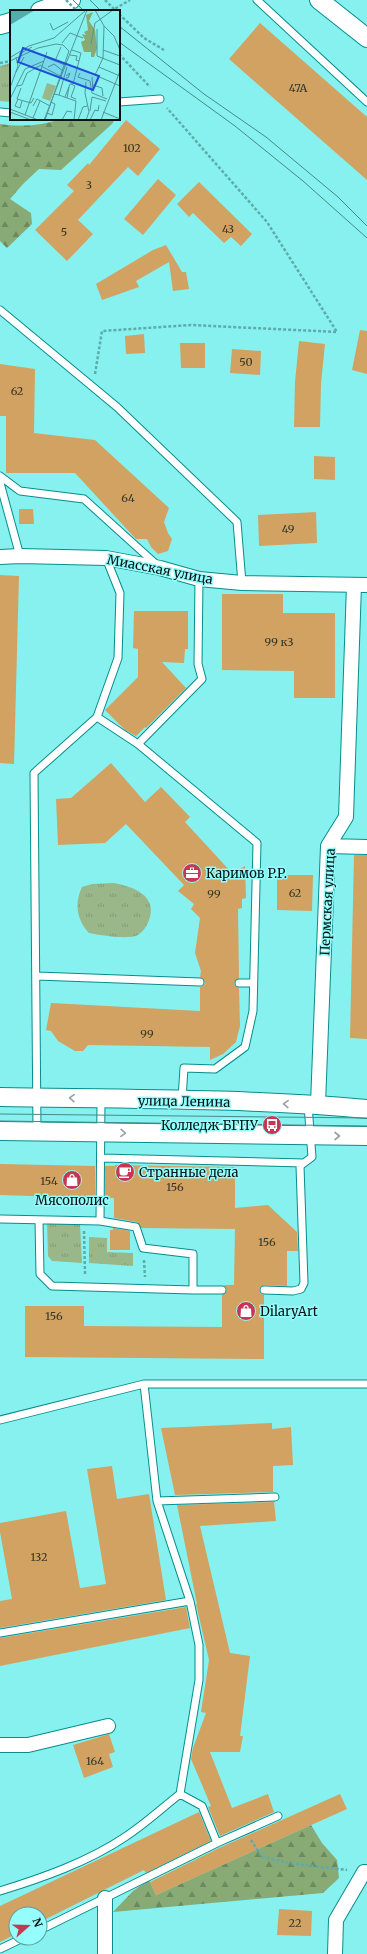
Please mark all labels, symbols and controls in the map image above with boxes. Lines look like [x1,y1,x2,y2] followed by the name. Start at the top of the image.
[10,10,120,120] inset map
[289,81,308,95] house number: 47А
[123,141,141,155] house number: 102
[86,178,92,192] house number: 3
[222,222,234,236] house number: 43
[61,225,67,239] house number: 5
[239,355,253,369] house number: 50
[11,384,23,398] house number: 62
[121,491,135,505] house number: 64
[282,522,295,536] house number: 49
[105,551,214,588] street label: Миасская улица
[264,635,294,649] house number: 99 к3
[316,848,339,956] street label: Пермская улица
[181,862,203,884] office icon: Каримов Р.Р.
[206,865,287,882] place label: Каримов Р.Р.
[289,886,301,900] house number: 62
[207,887,221,901] house number: 99
[140,1027,154,1041] house number: 99
[138,1092,230,1111] street label: улица Ленина
[69,1094,75,1103] one-way arrow
[283,1099,289,1108] one-way arrow
[261,1114,283,1136] bus stop icon: Колледж БГПУ
[161,1117,259,1134] place label: Колледж БГПУ
[120,1129,126,1137] one-way arrow
[334,1132,340,1140] one-way arrow
[114,1161,136,1183] cafe icon: Странные дела
[139,1164,238,1181] place label: Странные дела
[61,1169,83,1191] shop icon: Мясополис
[40,1174,58,1188] house number: 154
[166,1180,184,1194] house number: 156
[35,1192,109,1209] place label: Мясополис
[258,1235,276,1249] house number: 156
[235,1300,257,1322] shop icon: DilaryArt
[260,1303,318,1320] place label: DilaryArt
[45,1309,63,1323] house number: 156
[30,1550,48,1564] house number: 132
[86,1754,104,1768] house number: 164
[8,1906,48,1946] north arrow
[29,1916,46,1929] text: N
[289,1916,301,1930] house number: 22

